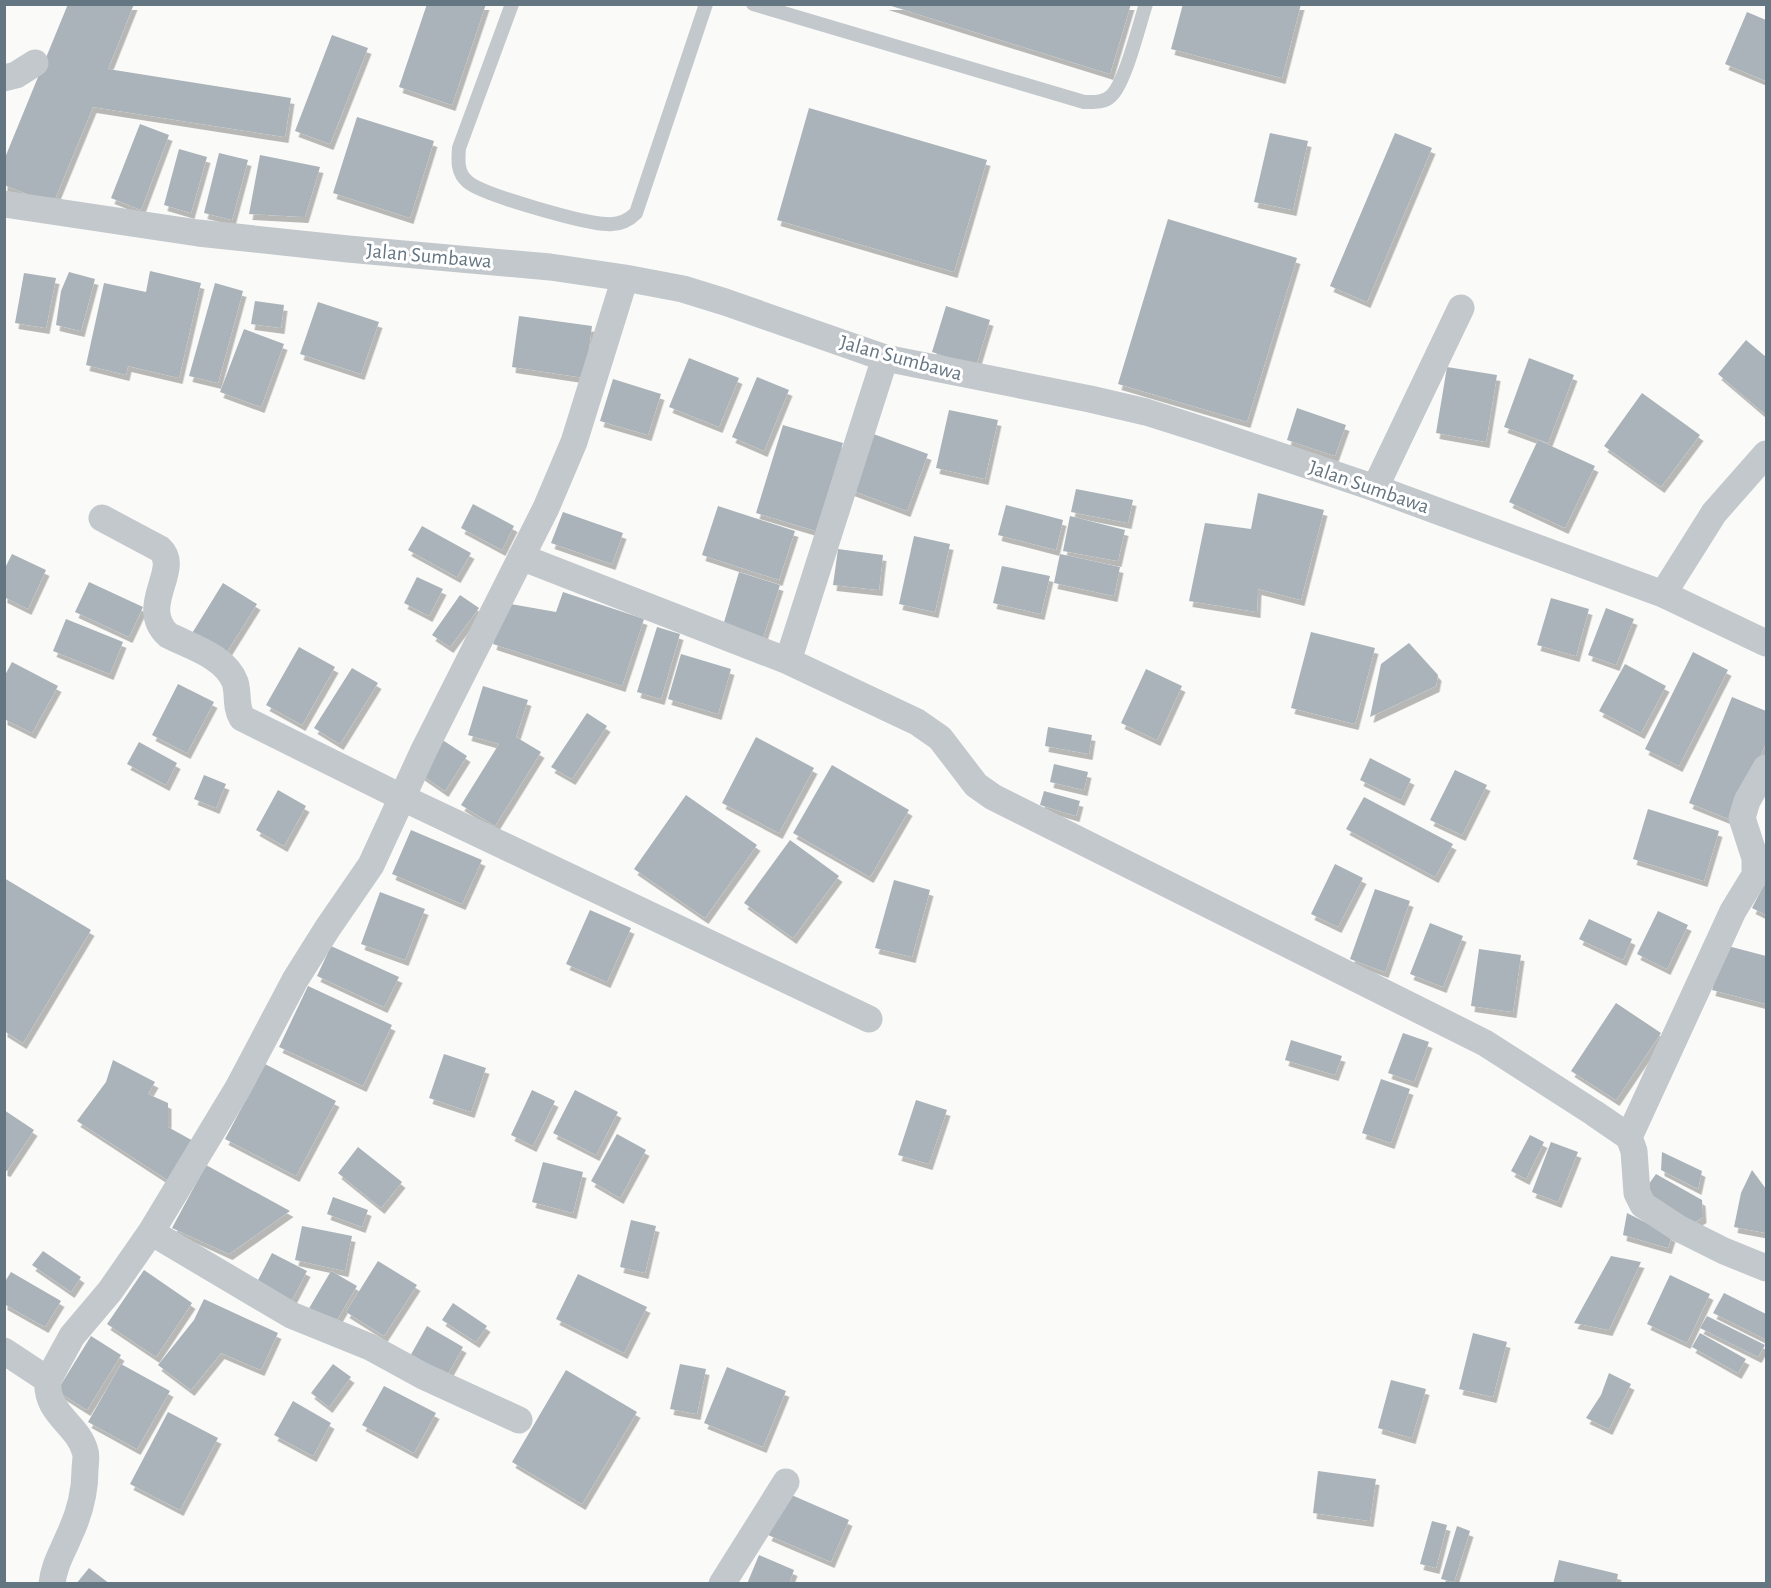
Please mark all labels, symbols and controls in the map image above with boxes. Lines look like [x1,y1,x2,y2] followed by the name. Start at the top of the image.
[365,240,493,272] street label: Jalan Sumbawa
[838,332,965,384] street label: Jalan Sumbawa
[1306,457,1432,517] street label: Jalan Sumbawa

